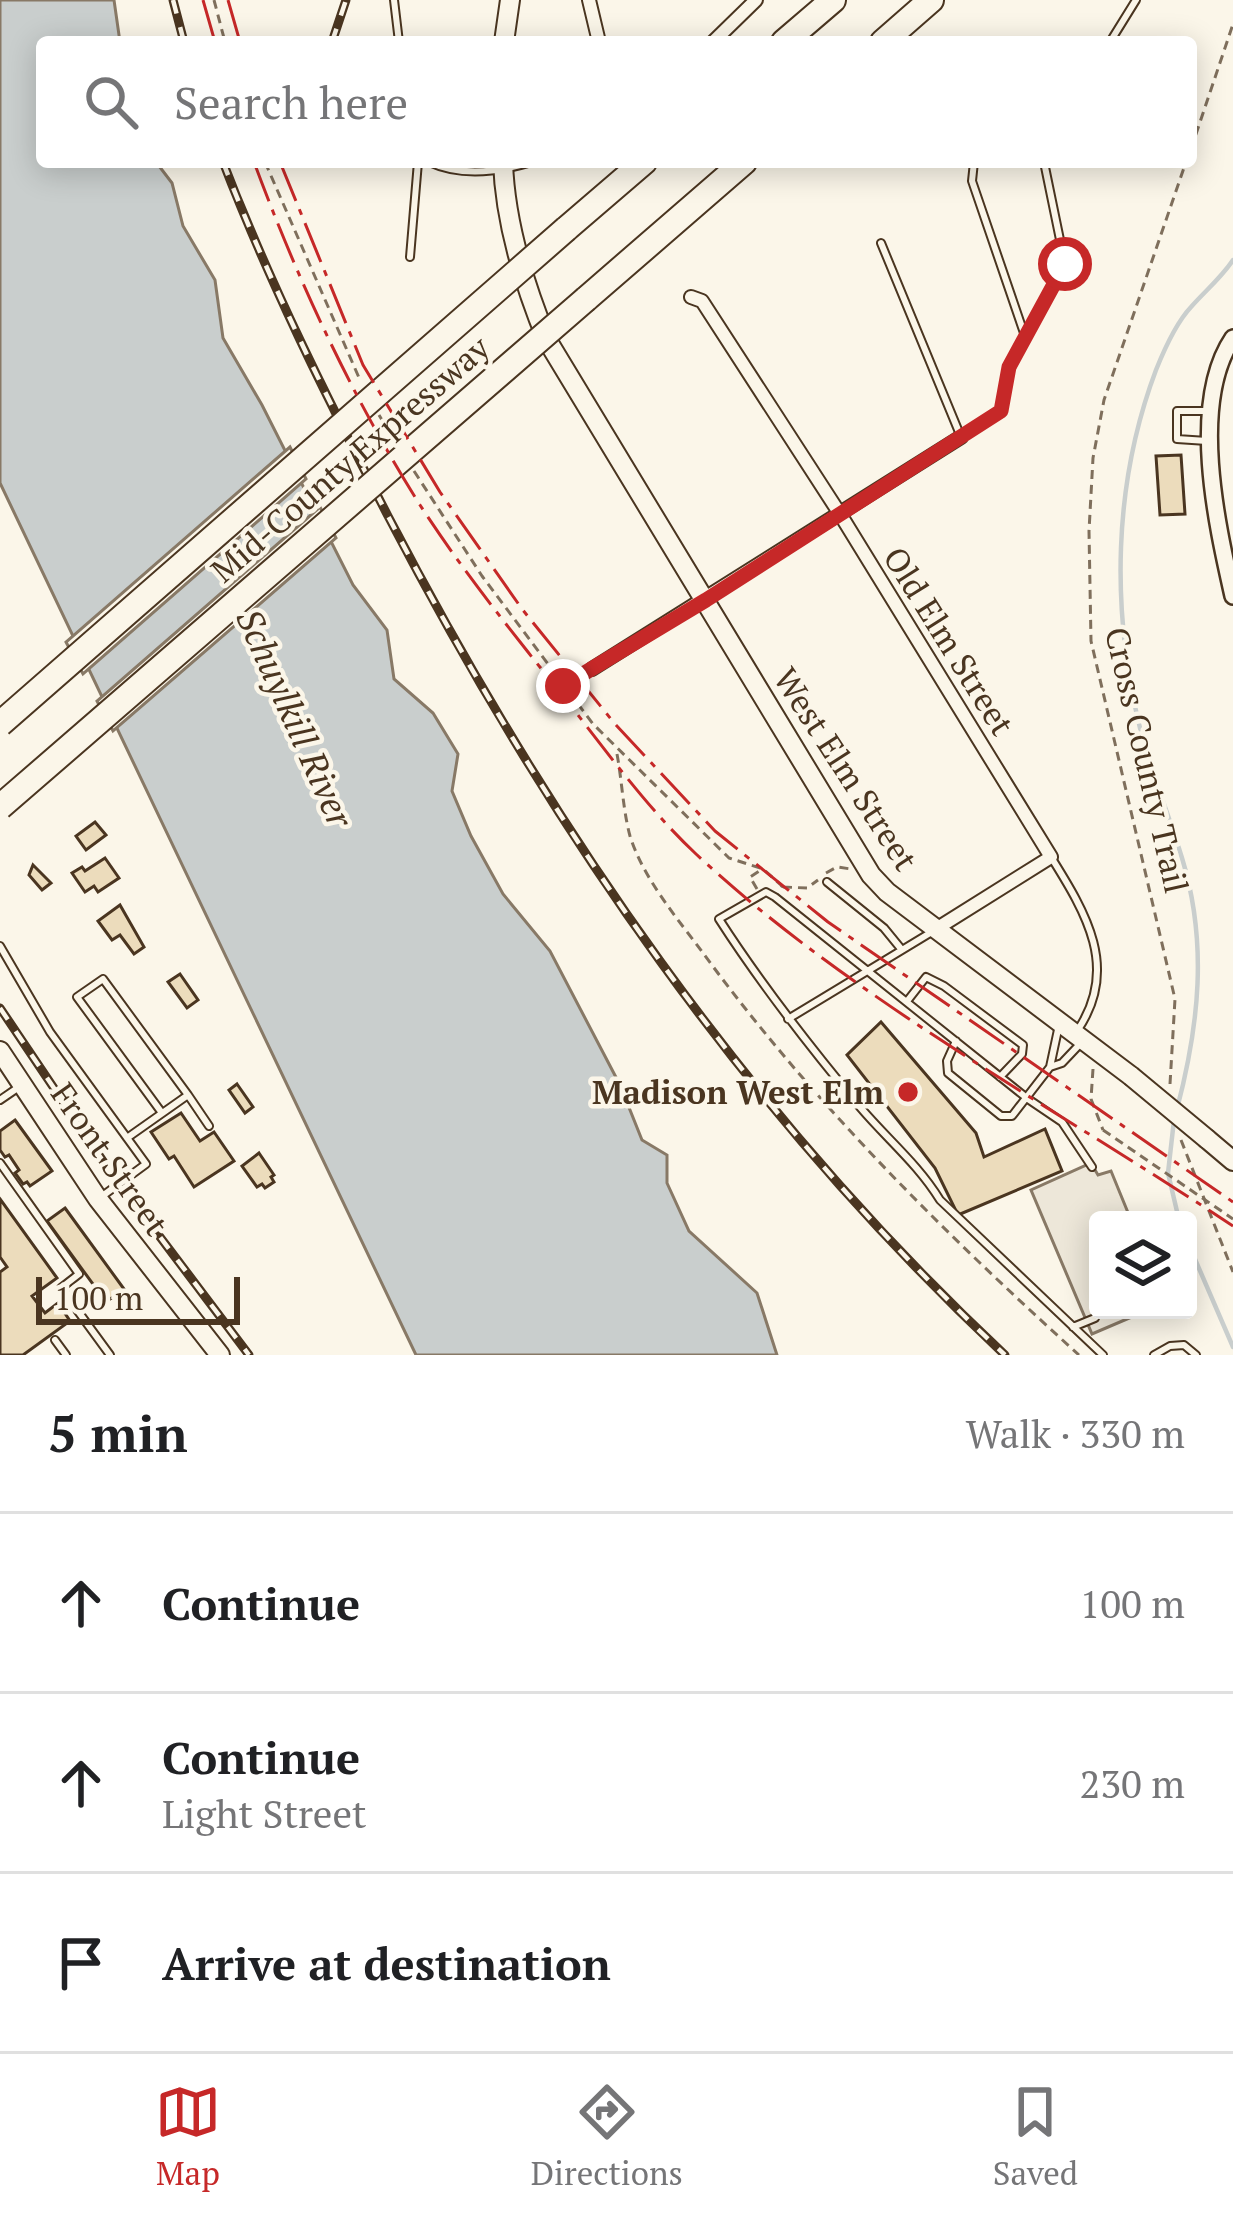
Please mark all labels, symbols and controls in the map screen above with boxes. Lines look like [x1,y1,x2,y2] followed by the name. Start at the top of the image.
[36,36,1197,168] search box
[78,69,144,135] icon: search
[174,72,408,132] text: Search here
[1038,237,1092,291] route start
[202,325,499,591] street label: Mid-County Expressway
[874,538,1024,743] street label: Old Elm Street
[226,601,365,836] water label: Schuylkill River
[1096,623,1199,897] street label: Cross County Trail
[536,659,590,713] route end
[765,659,928,878] street label: West Elm Street
[592,1070,884,1113] place label: Madison West Elm
[42,1074,179,1243] street label: Front Street
[895,1079,921,1105] marker: Madison West Elm
[1089,1211,1197,1319] map controls
[1089,1211,1197,1319] button: layers
[36,1271,240,1324] scale bar
[54,1276,143,1319] text: 100 m
[48,1399,188,1467] text: 5 min
[966,1407,1185,1459] text: Walk · 330 m
[48,1570,114,1636] icon: ahead
[162,1573,360,1633] text: Continue
[1080,1577,1185,1629] text: 100 m
[162,1727,360,1787] text: Continue
[48,1750,114,1816] icon: ahead
[1080,1757,1185,1809] text: 230 m
[162,1787,367,1839] text: Light Street
[48,1930,114,1996] icon: arrive
[162,1933,611,1993] text: Arrive at destination
[155,2079,221,2194] tab: Map
[531,2079,683,2194] tab: Directions
[993,2079,1078,2194] tab: Saved

